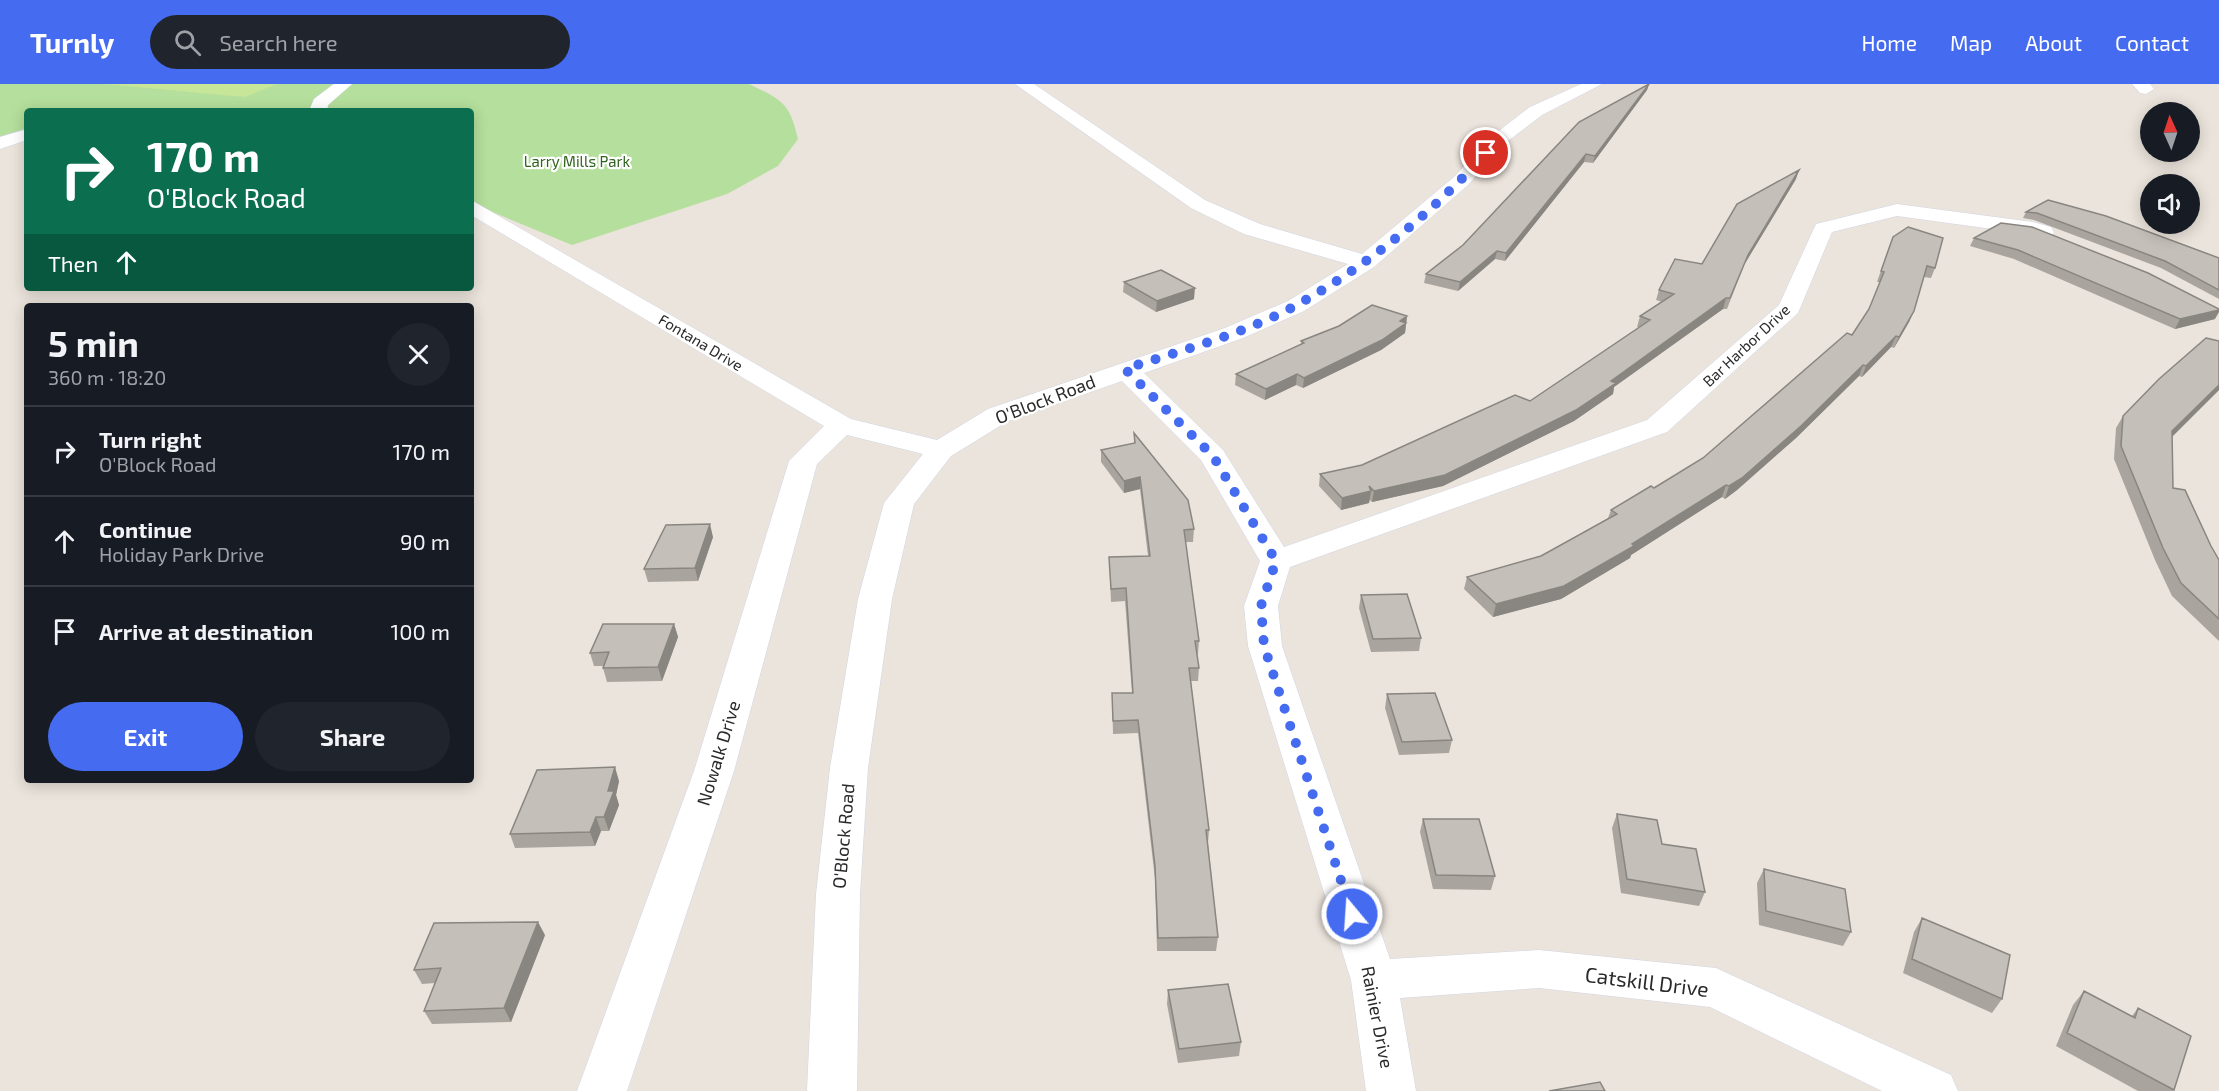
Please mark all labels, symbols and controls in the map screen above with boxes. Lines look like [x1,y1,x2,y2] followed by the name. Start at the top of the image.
[150,15,570,69] search box
[30,25,114,59] text: Turnly
[171,26,204,59] icon: search
[219,29,338,55] text: Search here
[1861,30,1917,55] text: Home
[1950,30,1992,55] text: Map
[2025,30,2082,55] text: About
[2115,30,2189,55] text: Contact
[2140,102,2200,162] north arrow
[2140,102,2200,234] map controls
[1460,127,1511,178] pin
[147,130,260,180] text: 170 m
[48,132,126,210] icon: right
[1469,136,1502,169] icon: arrive
[524,152,631,170] park label: Larry Mills Park
[2140,174,2200,234] button: sound
[147,181,306,213] text: O'Block Road
[110,246,143,279] icon: ahead
[48,250,98,276] text: Then
[1699,300,1793,390] street label: Bar Harbor Drive
[656,310,746,374] street label: Fontana Drive
[48,321,139,364] text: 5 min
[387,323,450,386] button: close
[48,365,166,389] text: 360 m · 18:20
[992,370,1098,428] street label: O'Block Road
[99,426,201,452] text: Turn right
[48,435,81,468] icon: right
[393,438,450,464] text: 170 m
[99,452,217,476] text: O'Block Road
[99,516,192,542] text: Continue
[48,525,81,558] icon: ahead
[400,528,450,554] text: 90 m
[99,542,264,566] text: Holiday Park Drive
[48,615,81,648] icon: arrive
[99,618,313,644] text: Arrive at destination
[391,618,450,644] text: 100 m
[692,698,744,808] street label: Nowalk Drive
[48,702,243,771] button: Exit
[255,702,450,771] button: Share
[827,782,859,890] street label: O'Block Road
[1320,882,1384,946] position arrow
[1584,961,1710,1001] street label: Catskill Drive
[1357,964,1399,1070] street label: Rainier Drive

